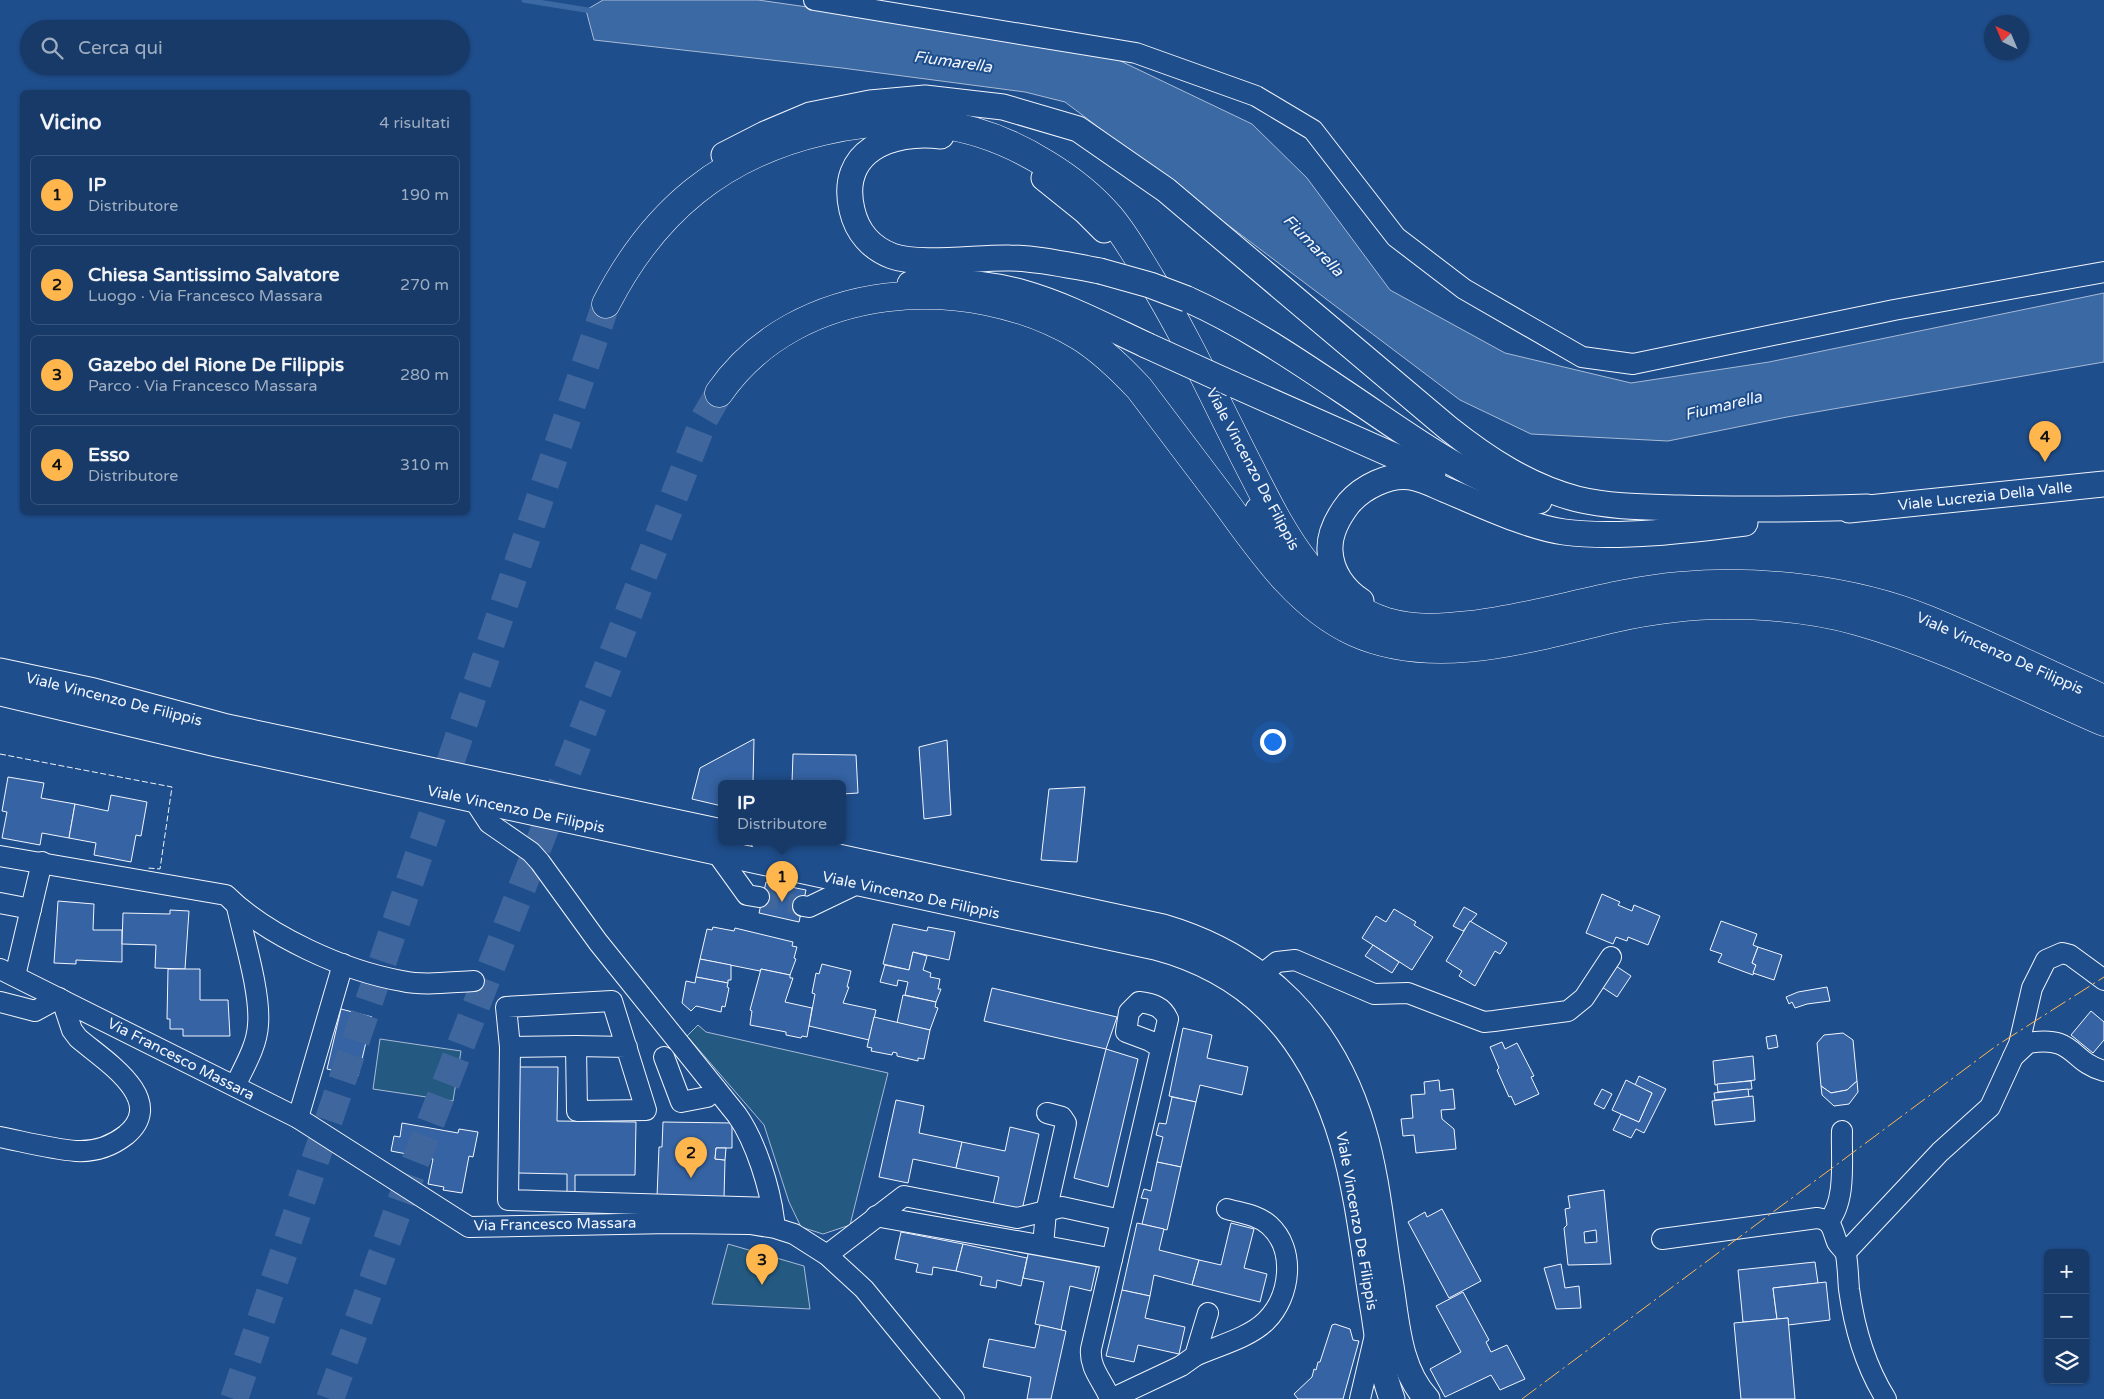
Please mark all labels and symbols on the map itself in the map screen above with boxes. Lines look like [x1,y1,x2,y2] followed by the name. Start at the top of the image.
[1984,15,2029,60] north arrow
[912,47,994,78] water label: Fiumarella
[1279,210,1349,282] water label: Fiumarella
[1203,385,1303,553] street label: Viale Vincenzo De Filippis
[1683,386,1765,425] water label: Fiumarella
[2029,421,2061,462] pin: 4
[1897,478,2073,514] street label: Viale Lucrezia Della Valle
[1914,608,2086,698] street label: Viale Vincenzo De Filippis
[24,668,204,730] street label: Viale Vincenzo De Filippis
[1260,729,1286,755] your location
[426,781,606,837] street label: Viale Vincenzo De Filippis
[766,861,798,902] pin: 1
[821,867,1001,923] street label: Viale Vincenzo De Filippis
[104,1014,258,1104] street label: Via Francesco Massara
[1332,1130,1382,1312] street label: Viale Vincenzo De Filippis
[675,1137,707,1178] pin: 2
[473,1214,637,1234] street label: Via Francesco Massara
[746,1244,778,1285] pin: 3

